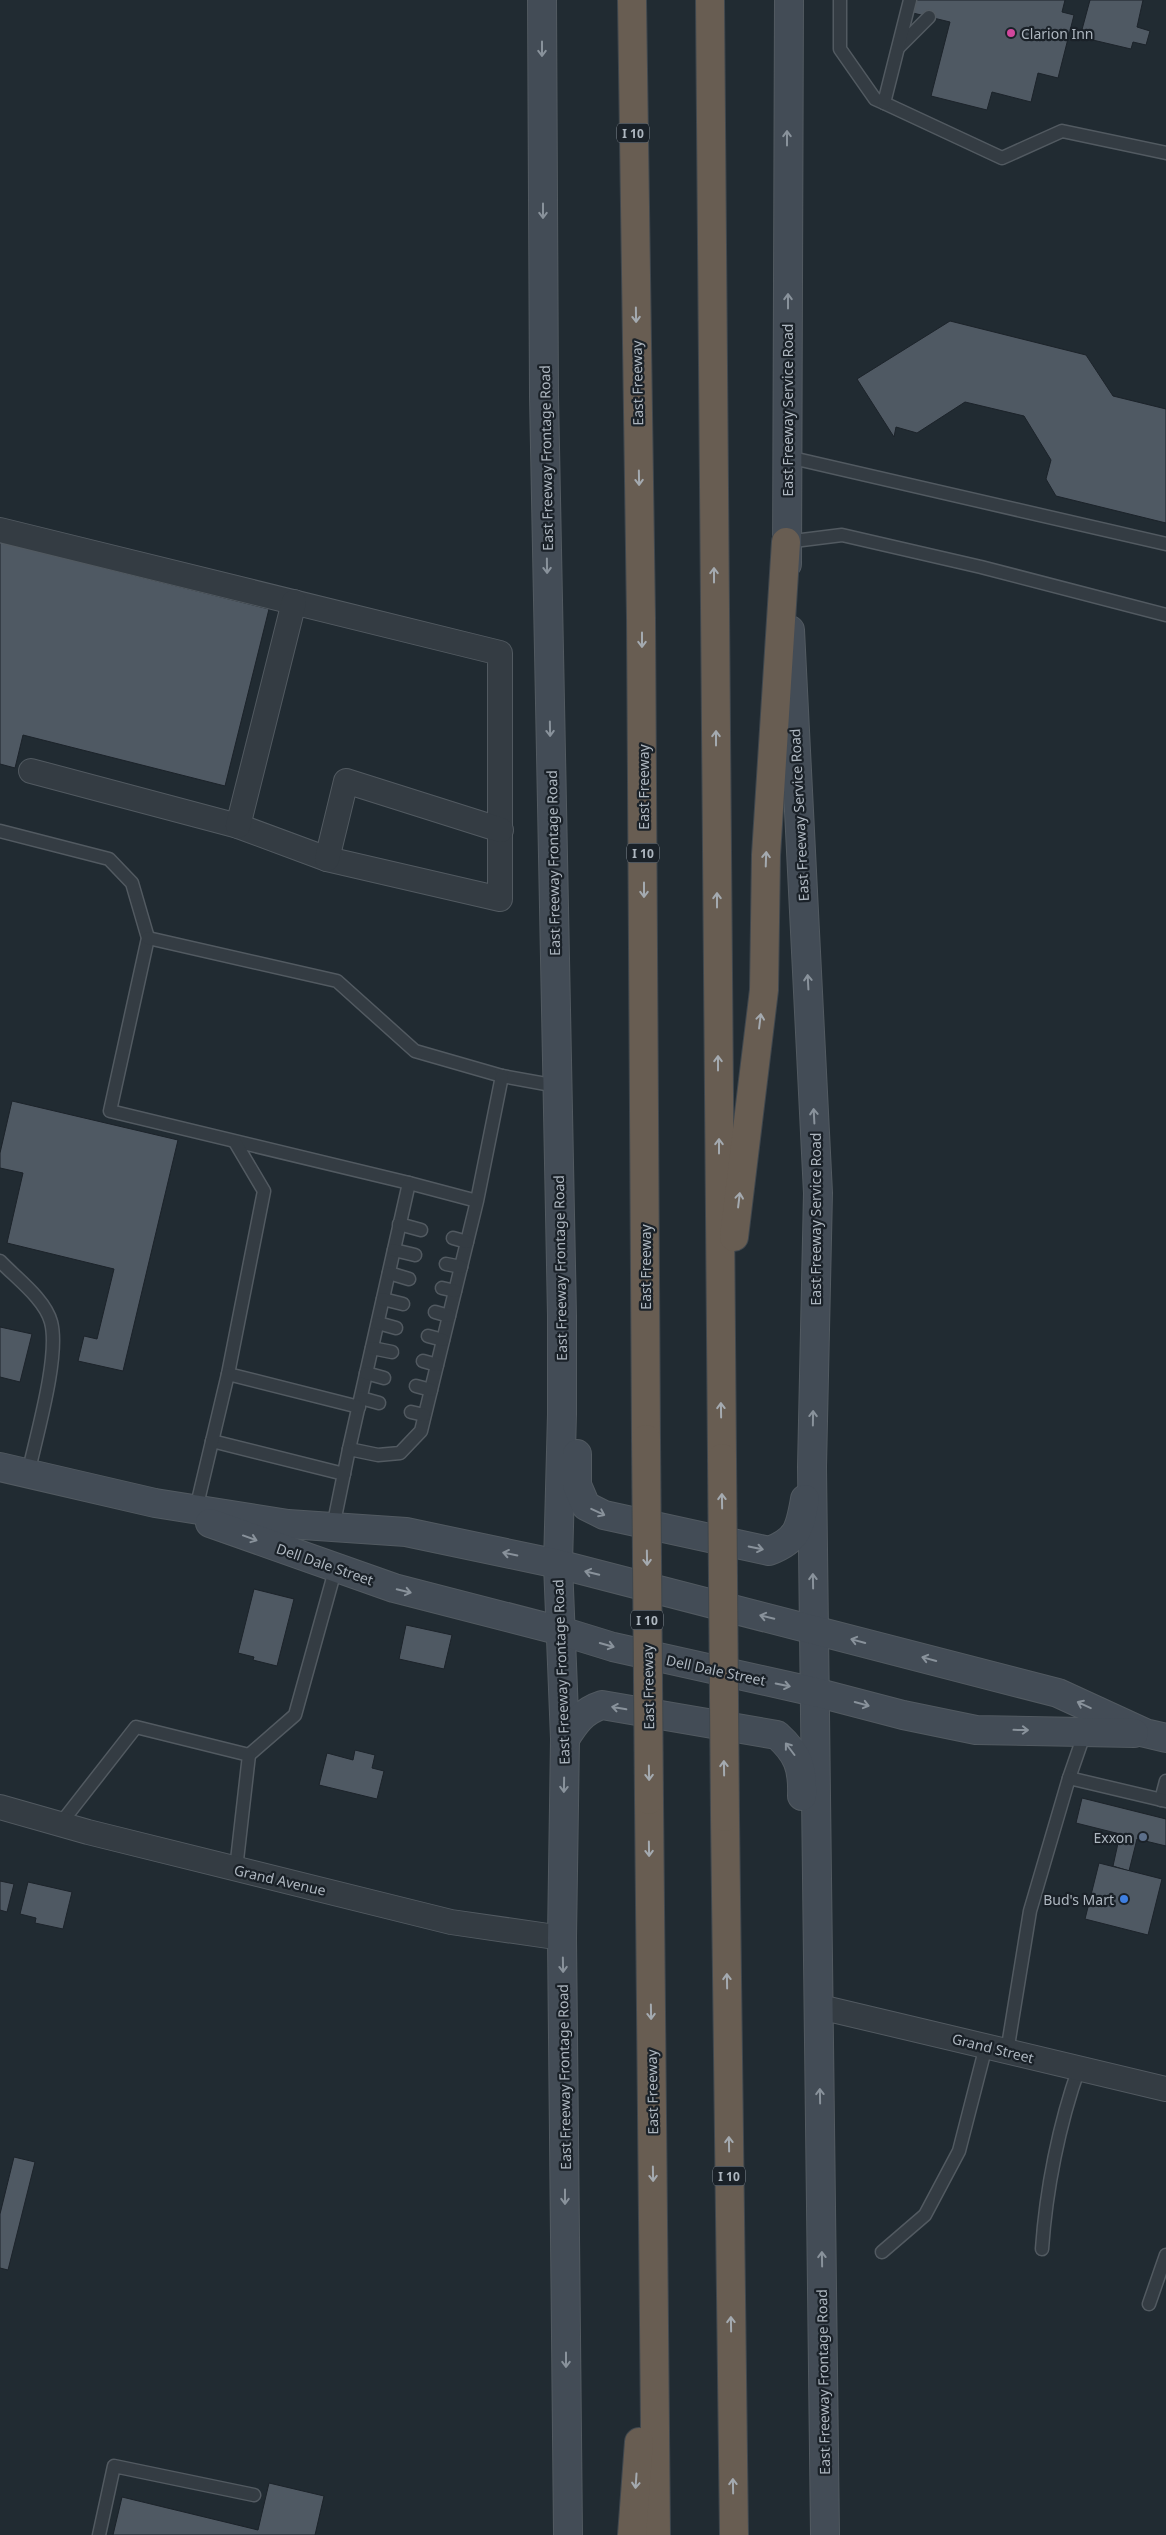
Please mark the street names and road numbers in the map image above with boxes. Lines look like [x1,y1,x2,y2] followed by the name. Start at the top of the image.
[617,124,649,142] road number: I 10
[778,324,797,496] street label: East Freeway Service Road
[627,339,647,426] street label: East Freeway
[535,365,557,551] street label: East Freeway Frontage Road
[785,728,813,902] street label: East Freeway Service Road
[634,743,653,830] street label: East Freeway
[542,770,564,956] street label: East Freeway Frontage Road
[627,844,659,862] road number: I 10
[806,1133,825,1305] street label: East Freeway Service Road
[549,1175,571,1361] street label: East Freeway Frontage Road
[636,1223,655,1310] street label: East Freeway
[274,1539,376,1589] street label: Dell Dale Street
[548,1579,574,1765] street label: East Freeway Frontage Road
[631,1610,663,1630] road number: I 10
[638,1643,658,1730] street label: East Freeway
[664,1650,768,1690] street label: Dell Dale Street
[232,1860,328,1900] street label: Grand Avenue
[553,1984,575,2170] street label: East Freeway Frontage Road
[950,2029,1036,2067] street label: Grand Street
[642,2048,662,2135] street label: East Freeway
[713,2166,745,2186] road number: I 10
[812,2289,834,2475] street label: East Freeway Frontage Road

